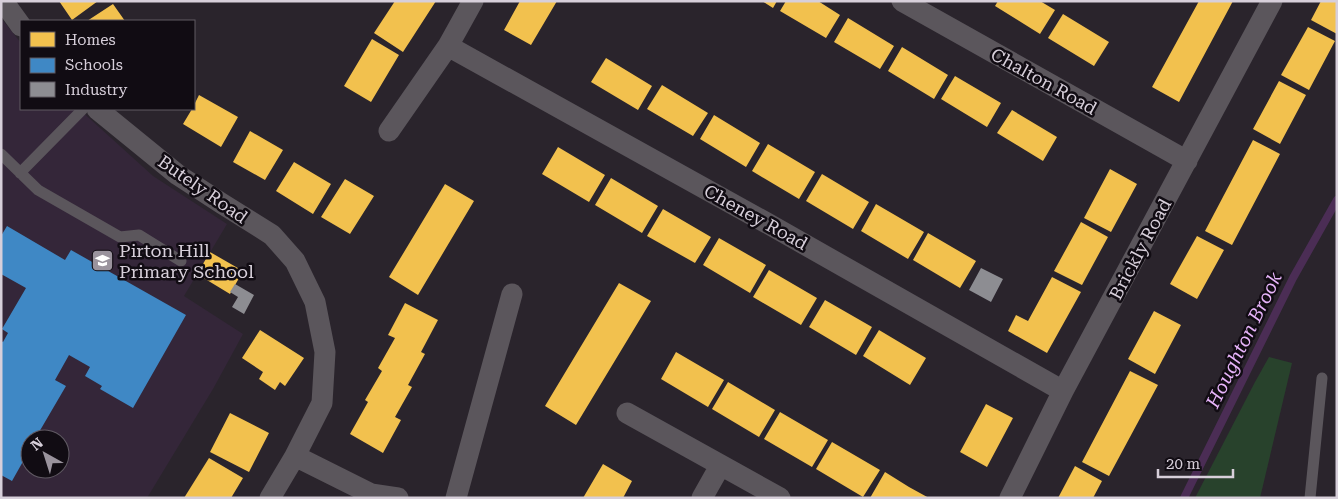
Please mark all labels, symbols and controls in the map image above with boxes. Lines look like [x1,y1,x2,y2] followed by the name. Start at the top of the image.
[20,20,195,110] legend
[65,31,116,49] text: Homes
[987,43,1101,119] street label: Chalton Road
[65,56,123,74] text: Schools
[65,81,127,99] text: Industry
[154,150,252,228] street label: Butely Road
[701,180,812,254] street label: Cheney Road
[1105,195,1176,303] street label: Brickly Road
[119,240,254,282] place label: Pirton Hill Primary School
[91,248,115,272] school or university icon: Pirton Hill Primary School
[1201,268,1287,413] water label: Houghton Brook
[20,429,70,479] north arrow
[28,434,46,454] text: N
[1158,446,1233,478] scale bar
[1166,455,1201,473] text: 20 m

